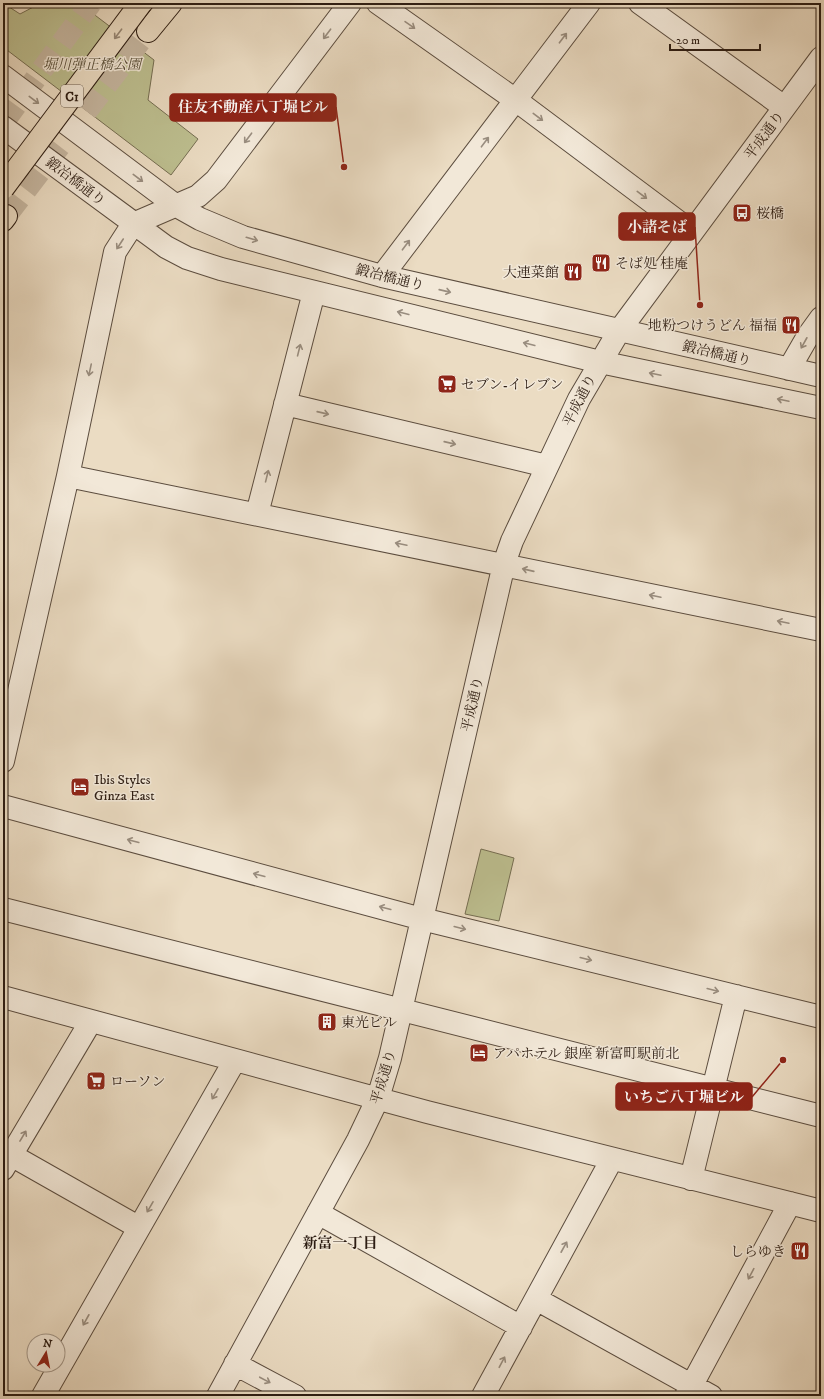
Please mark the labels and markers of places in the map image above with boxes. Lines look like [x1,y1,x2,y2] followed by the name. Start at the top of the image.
[170,94,336,121] callout: 住友不動産八丁堀ビル
[731,202,753,224] bus stop icon: 桜橋
[756,205,784,223] place label: 桜橋
[619,213,695,240] callout: 小諸そば
[590,252,612,274] restaurant icon: そば処 桂庵
[615,255,688,273] place label: そば処 桂庵
[562,261,584,283] restaurant icon: 大連菜館
[503,264,559,282] place label: 大連菜館
[780,314,802,336] restaurant icon: 地粉つけうどん 福福
[648,317,777,335] place label: 地粉つけうどん 福福
[436,373,458,395] supermarket icon: セブン-イレブン
[461,376,564,394] place label: セブン-イレブン
[94,771,155,805] place label: Ibis Styles Ginza East
[69,776,91,798] hotel icon: Ibis Styles Ginza East
[316,1011,338,1033] building icon: 東光ビル
[341,1014,397,1032] place label: 東光ビル
[468,1042,490,1064] hotel icon: アパホテル 銀座 新富町駅前北
[493,1045,679,1063] place label: アパホテル 銀座 新富町駅前北
[85,1070,107,1092] supermarket icon: ローソン
[110,1073,165,1091] place label: ローソン
[616,1083,752,1110] callout: いちご八丁堀ビル
[789,1240,811,1262] restaurant icon: しらゆき
[730,1243,786,1261] place label: しらゆき

